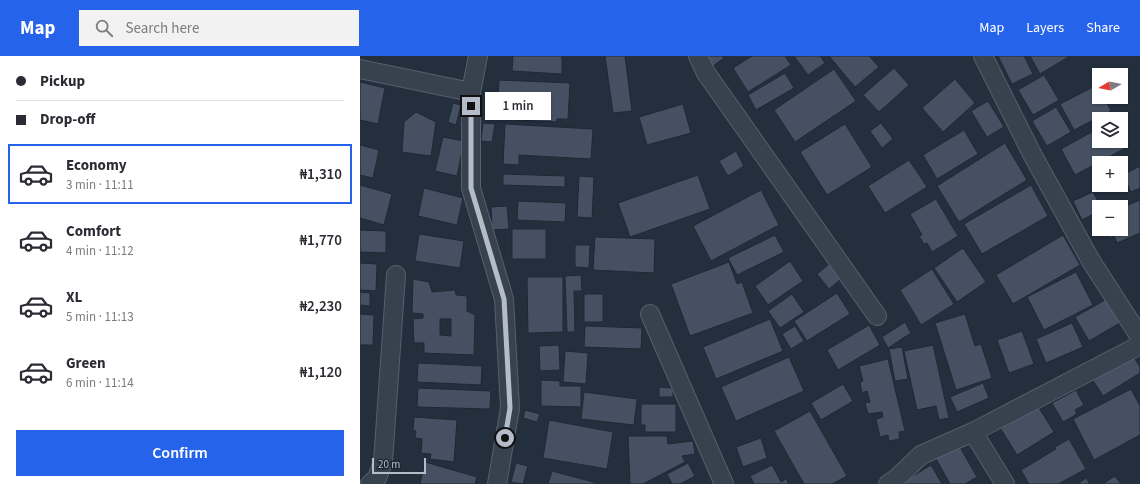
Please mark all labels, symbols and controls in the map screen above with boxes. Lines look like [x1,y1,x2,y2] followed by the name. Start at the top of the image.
[79,10,359,46] search box
[20,15,55,42] text: Map
[93,17,115,39] icon: search
[125,18,199,39] text: Search here
[979,18,1004,38] text: Map
[1026,18,1064,38] text: Layers
[1086,18,1120,38] text: Share
[1092,68,1128,104] north arrow
[1092,68,1128,236] map controls
[40,71,85,92] text: Pickup
[485,92,551,120] callout: 1 min
[462,97,480,115] route end
[503,97,533,115] text: 1 min
[40,109,95,130] text: Drop-off
[1092,112,1128,148] button: layers
[66,155,127,176] text: Economy
[18,156,54,192] icon: car
[1092,156,1128,192] button: +
[299,164,342,185] text: ₦1,310
[66,176,134,194] text: 3 min · 11:11
[1092,200,1128,236] button: −
[66,221,121,242] text: Comfort
[18,222,54,258] icon: car
[299,230,342,251] text: ₦1,770
[66,242,134,260] text: 4 min · 11:12
[66,287,82,308] text: XL
[18,288,54,324] icon: car
[299,296,342,317] text: ₦2,230
[66,308,134,326] text: 5 min · 11:13
[66,353,106,374] text: Green
[18,354,54,390] icon: car
[299,362,342,383] text: ₦1,120
[66,374,134,392] text: 6 min · 11:14
[496,429,514,447] route start
[16,430,344,476] button: Confirm
[372,456,426,475] scale bar
[378,457,400,472] text: 20 m

